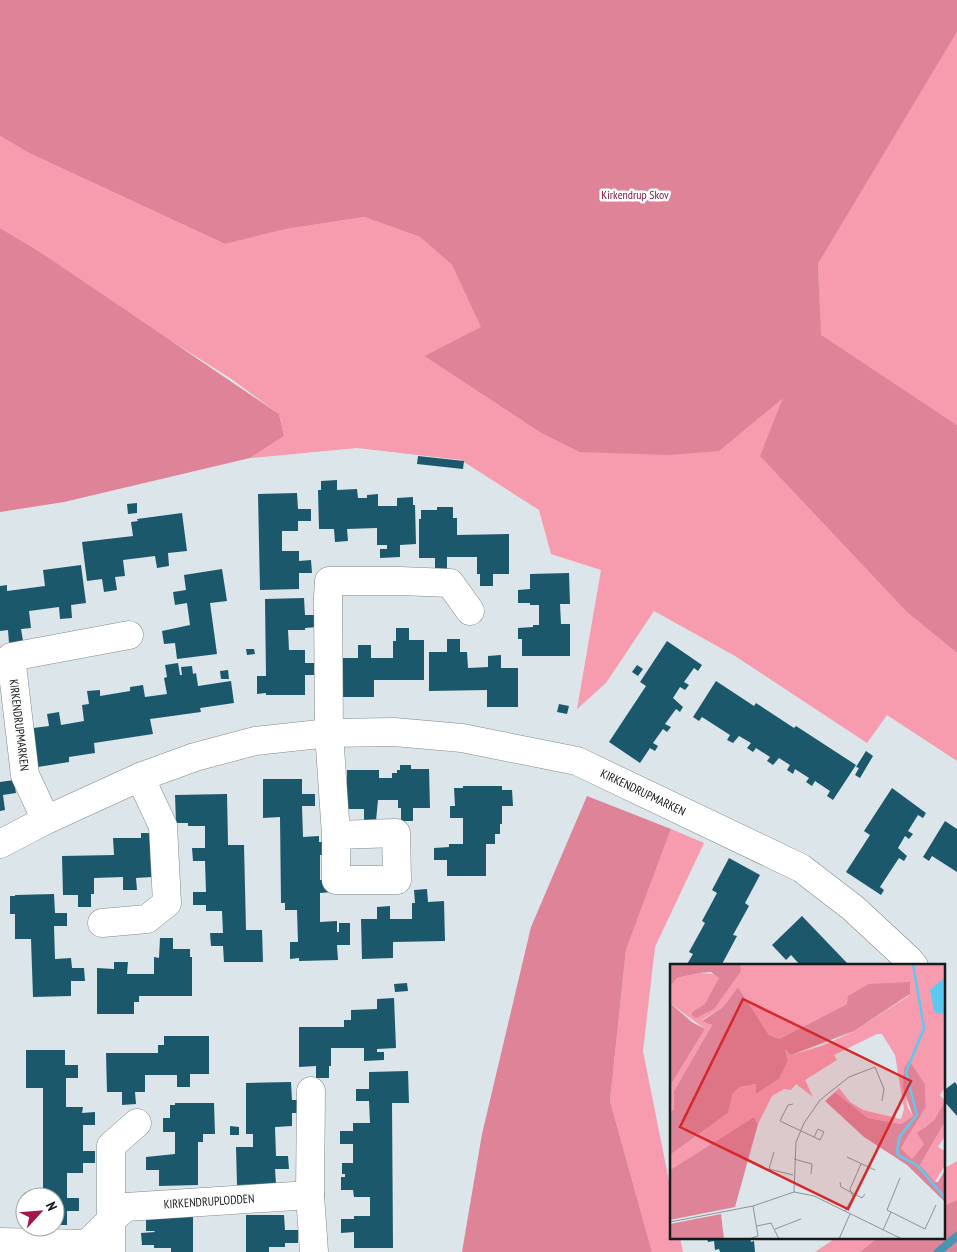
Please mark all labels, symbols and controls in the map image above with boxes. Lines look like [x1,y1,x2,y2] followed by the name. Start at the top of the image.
[601,187,669,202] park label: Kirkendrup Skov
[6,678,33,772] street label: KIRKENDRUPMARKEN
[598,765,688,819] street label: KIRKENDRUPMARKEN
[670,964,944,1240] inset map
[15,1187,65,1237] north arrow
[163,1191,255,1212] street label: KIRKENDRUPLODDEN
[42,1199,61,1214] text: N

